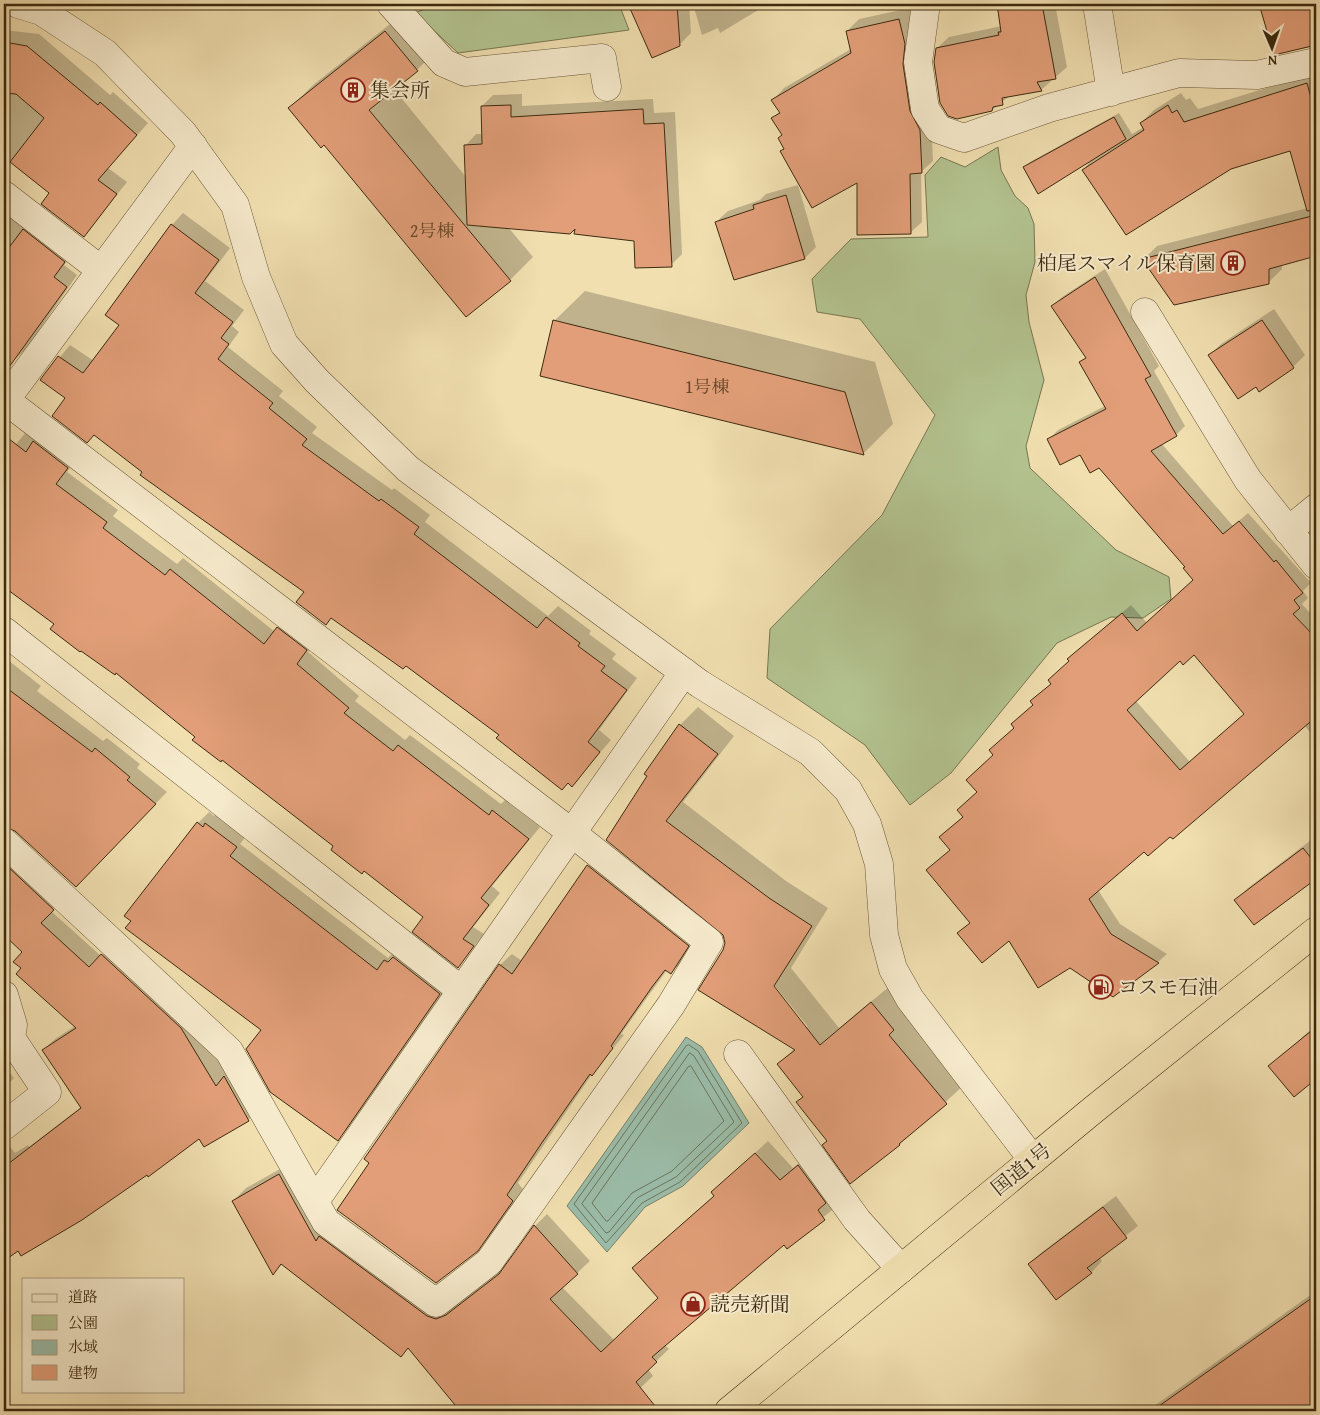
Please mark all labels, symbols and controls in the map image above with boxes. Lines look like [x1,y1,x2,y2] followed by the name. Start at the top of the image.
[1248,22,1298,72] north arrow
[1267,51,1277,71] text: N
[370,75,430,104] place label: 集会所
[340,77,366,103] building icon: 集会所
[410,217,454,244] house number: 2号棟
[1037,248,1216,277] place label: 柏尾スマイル保育園
[1220,250,1246,276] building icon: 柏尾スマイル保育園
[685,373,729,400] house number: 1号棟
[1118,972,1218,1001] place label: コスモ石油
[1088,974,1114,1000] fuel station icon: コスモ石油
[984,1135,1057,1202] street label: 国道1号
[22,1278,185,1392] legend
[68,1286,98,1307] text: 道路
[710,1289,790,1318] place label: 読売新聞
[680,1291,706,1317] shop icon: 読売新聞
[68,1312,98,1333] text: 公園
[68,1336,98,1357] text: 水域
[68,1362,98,1383] text: 建物

